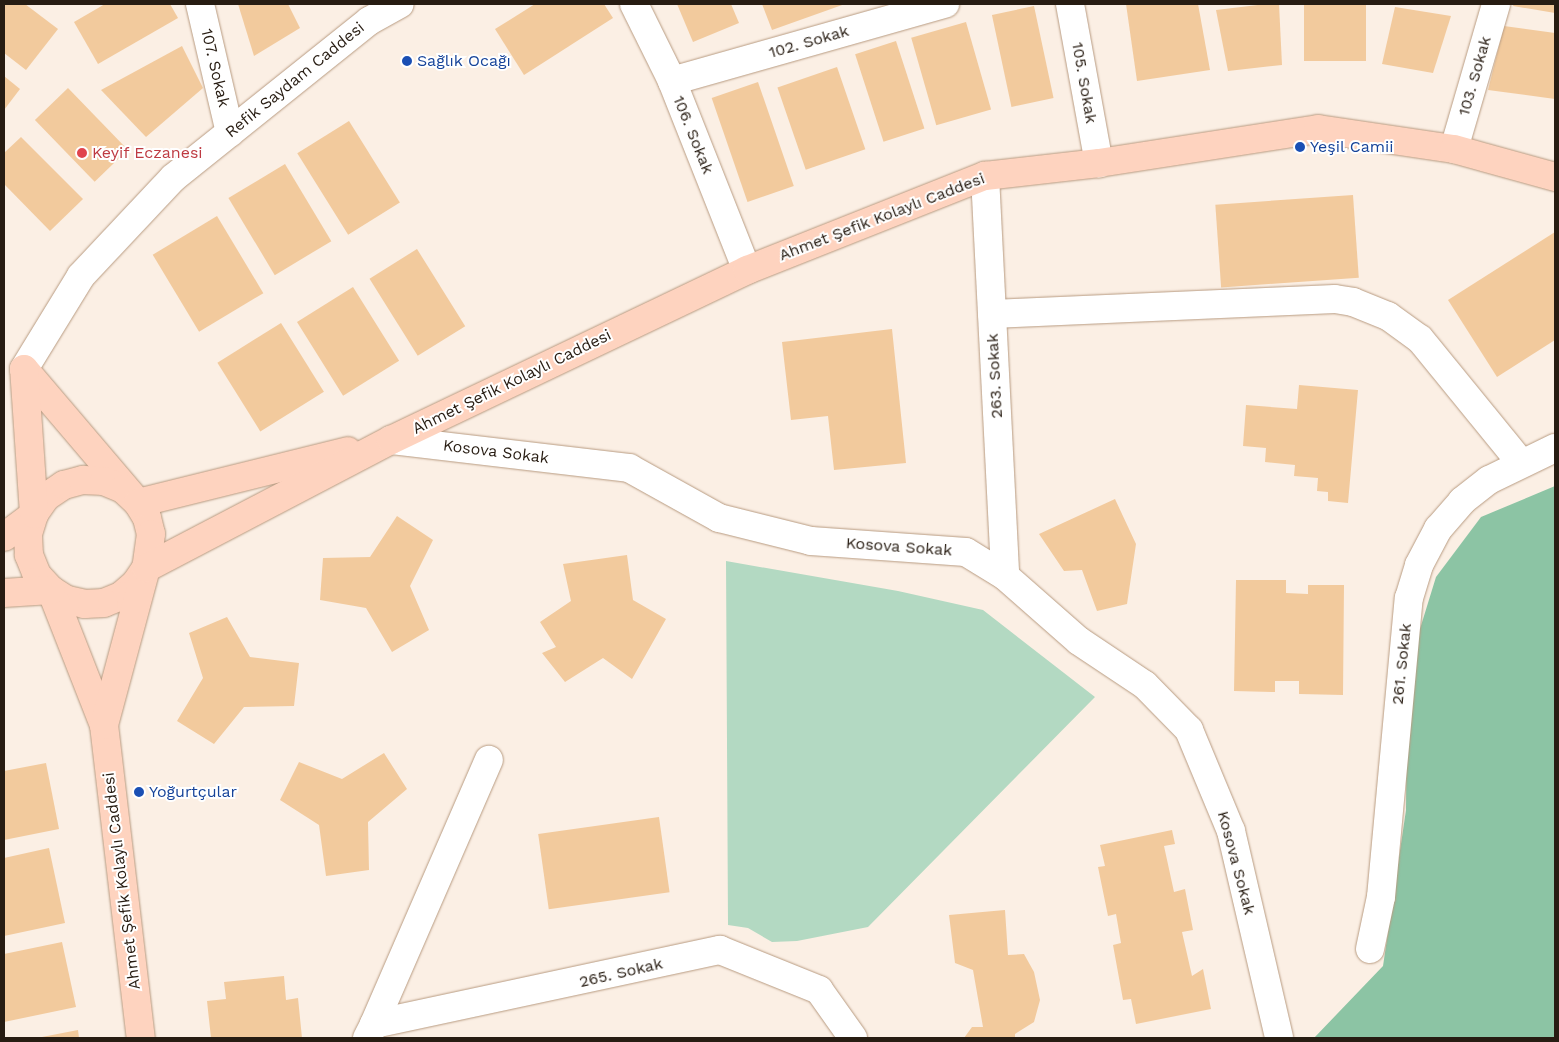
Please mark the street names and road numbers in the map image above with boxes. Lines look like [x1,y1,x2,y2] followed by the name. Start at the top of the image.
[222,18,368,142] street label: Refik Saydam Caddesi
[767,21,851,63] street label: 102. Sokak
[197,27,233,109] street label: 107. Sokak
[1454,34,1496,118] street label: 103. Sokak
[1067,41,1101,125] street label: 105. Sokak
[669,93,717,177] street label: 106. Sokak
[776,169,988,265] street label: Ahmet Şefik Kolaylı Caddesi
[409,325,615,439] street label: Ahmet Şefik Kolaylı Caddesi
[983,333,1007,419] street label: 263. Sokak
[442,436,550,468] street label: Kosova Sokak
[845,534,953,560] street label: Kosova Sokak
[1388,622,1416,706] street label: 261. Sokak
[99,771,145,991] street label: Ahmet Şefik Kolaylı Caddesi
[1213,809,1259,917] street label: Kosova Sokak
[577,954,665,992] street label: 265. Sokak

